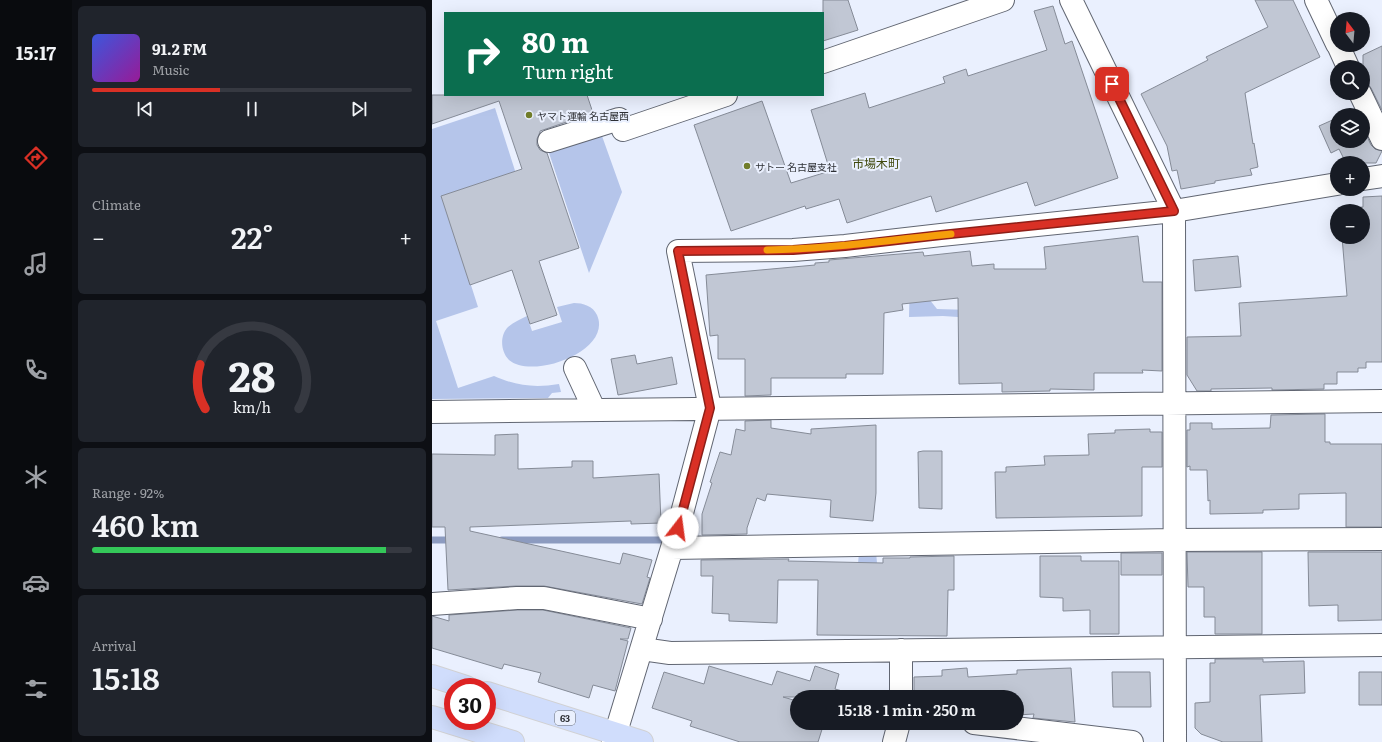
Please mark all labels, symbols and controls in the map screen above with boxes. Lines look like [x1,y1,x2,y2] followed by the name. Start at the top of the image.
[1330,12,1370,52] north arrow
[1330,12,1370,244] map controls
[522,20,589,62] text: 80 m
[456,28,508,80] icon: right
[152,37,207,60] text: 91.2 FM
[16,39,56,66] text: 15:17
[522,58,613,85] text: Turn right
[152,60,189,79] text: Music
[1330,60,1370,100] button: search
[1095,67,1129,101] pin
[1101,73,1123,95] icon: arrive
[134,98,156,120] icon: previous
[241,98,263,120] icon: pause
[348,98,370,120] icon: next
[537,108,629,123] place label: ヤマト運輸 名古屋西
[1330,108,1370,148] button: layers
[524,110,534,120] marker: ヤマト運輸 名古屋西
[22,144,50,172] icon: directions
[852,154,900,172] district label: 市場木町
[1330,156,1370,196] button: +
[755,159,837,174] place label: サトー 名古屋支社
[742,161,752,171] marker: サトー 名古屋支社
[92,195,141,214] text: Climate
[1330,204,1370,244] button: −
[231,214,273,258] text: 22°
[92,220,105,253] text: −
[399,220,412,253] text: +
[22,250,50,278] icon: music
[229,343,275,405] text: 28
[22,356,50,384] icon: phone
[233,396,272,417] text: km/h
[22,463,50,491] icon: climate
[92,483,164,502] text: Range · 92%
[92,502,199,546] text: 460 km
[657,507,699,549] position arrow
[22,569,50,597] icon: car
[92,636,136,655] text: Arrival
[92,655,160,699] text: 15:18
[22,675,50,703] icon: filters
[444,678,496,730] speed limit sign: 30
[838,698,976,721] text: 15:18 · 1 min · 250 m
[555,711,575,725] road number: 63

